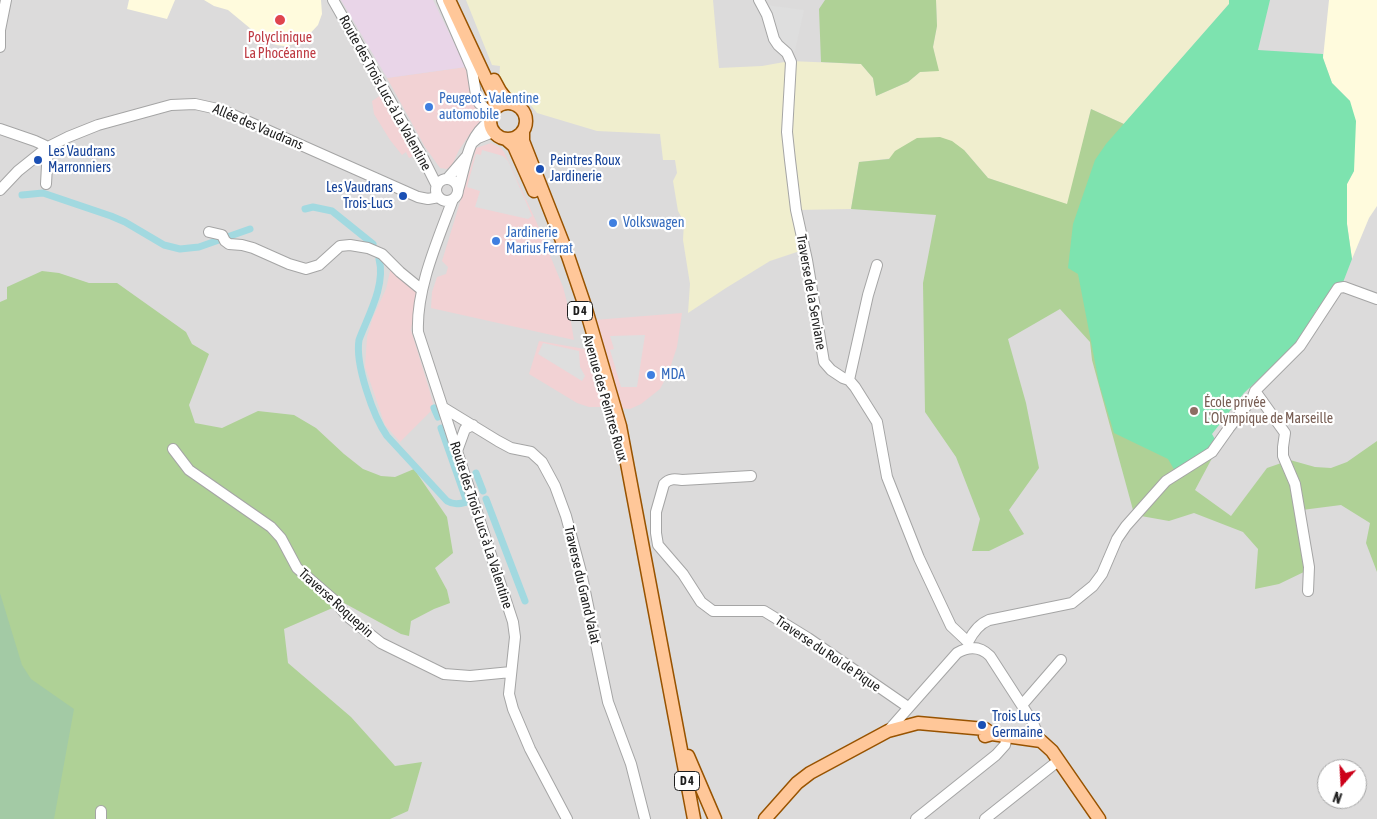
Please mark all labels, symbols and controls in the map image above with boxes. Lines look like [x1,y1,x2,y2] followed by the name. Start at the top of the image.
[335,12,435,174] street label: Route des Trois Lucs à La Valentine
[273,13,287,27] marker: Polyclinique La Phocéanne
[244,30,316,62] place label: Polyclinique La Phocéanne
[439,91,539,124] place label: Peugeot - Valentine automobile
[210,100,306,154] street label: Allée des Vaudrans
[423,101,435,113] marker: Peugeot - Valentine automobile
[48,144,115,176] place label: Les Vaudrans Marronniers
[550,153,620,186] place label: Peintres Roux Jardinerie
[32,154,44,166] marker: Les Vaudrans Marronniers
[534,163,546,175] marker: Peintres Roux Jardinerie
[326,180,393,212] place label: Les Vaudrans Trois-Lucs
[397,190,409,202] marker: Les Vaudrans Trois-Lucs
[623,215,684,231] place label: Volkswagen
[607,217,619,229] marker: Volkswagen
[506,225,573,258] place label: Jardinerie Marius Ferrat
[793,233,829,351] street label: Traverse de la Serviane
[490,235,502,247] marker: Jardinerie Marius Ferrat
[568,302,592,321] road number: D 4
[579,333,631,463] street label: Avenue des Peintres Roux
[661,367,685,383] place label: MDA
[645,369,657,381] marker: MDA
[1204,395,1333,428] place label: École privée L'Olympique de Marseille
[1188,405,1200,417] marker: École privée L'Olympique de Marseille
[446,439,516,611] street label: Route des Trois Lucs à La Valentine
[560,524,604,646] street label: Traverse du Grand Valat
[295,565,377,641] street label: Traverse Roquepin
[772,613,884,695] street label: Traverse du Roi de Pique
[992,709,1043,742] place label: Trois Lucs Germaine
[976,719,988,731] marker: Trois Lucs Germaine
[1317,759,1367,809] north arrow
[674,771,700,790] road number: D 4
[1331,788,1344,806] text: N

